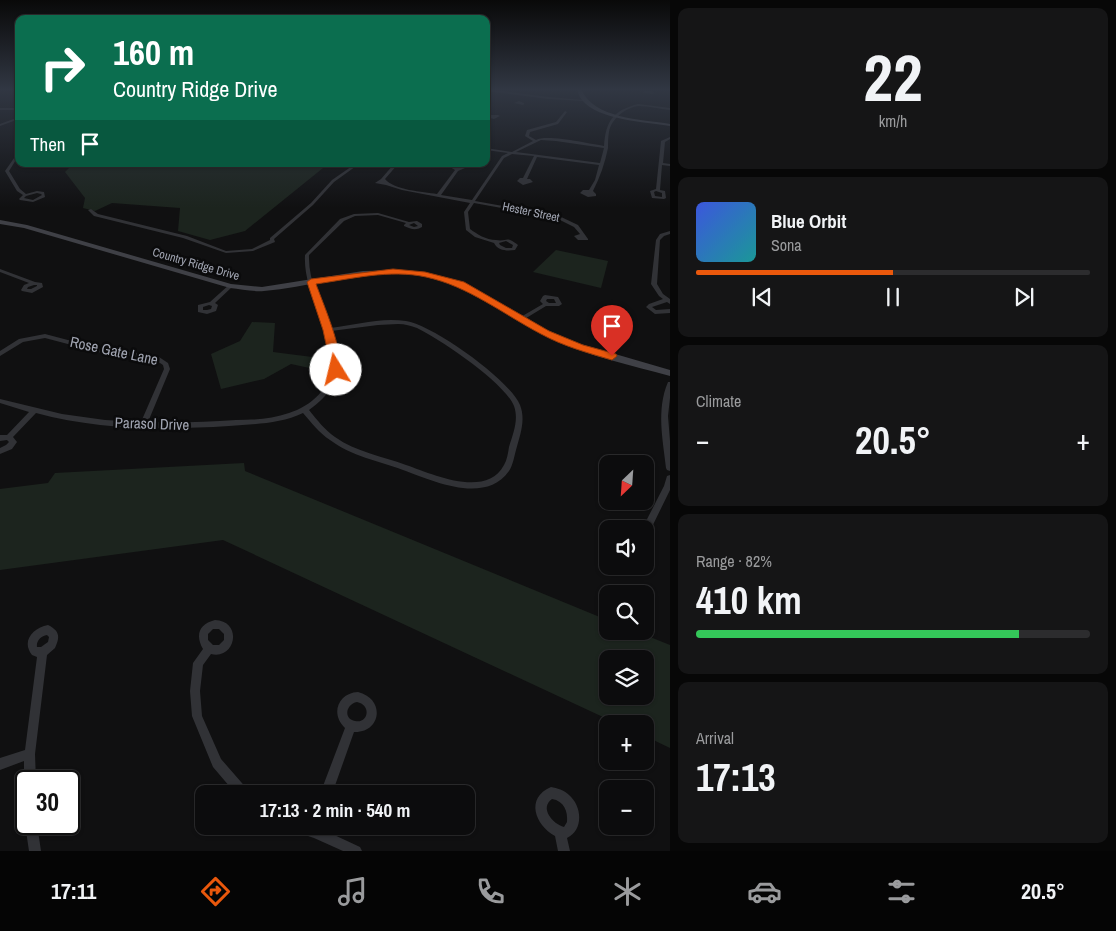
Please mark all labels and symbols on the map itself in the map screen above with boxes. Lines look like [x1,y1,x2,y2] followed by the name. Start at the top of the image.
[501,198,561,226] street label: Hester Street
[151,244,241,284] street label: Country Ridge Drive
[591,305,633,356] pin
[68,331,160,370] street label: Rose Gate Lane
[309,343,361,395] position arrow
[114,412,190,435] street label: Parasol Drive
[599,455,654,510] north arrow
[15,770,80,835] speed limit sign: 30

